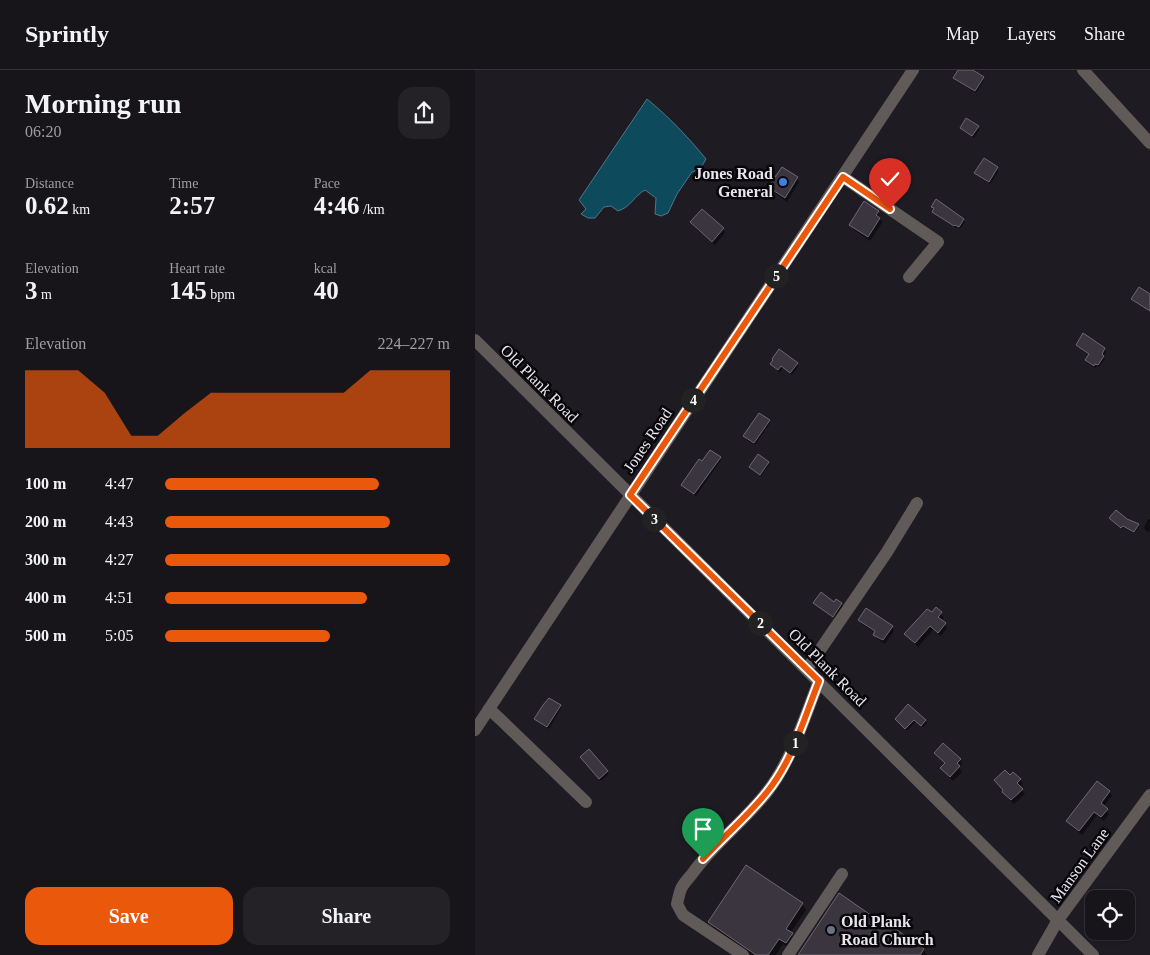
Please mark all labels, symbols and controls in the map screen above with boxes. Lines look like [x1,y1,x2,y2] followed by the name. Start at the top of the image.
[25,21,109,47] text: Sprintly
[946,24,979,44] text: Map
[1007,24,1056,44] text: Layers
[1084,24,1125,44] text: Share
[398,87,450,139] button: share
[25,88,181,119] text: Morning run
[25,123,61,140] text: 06:20
[869,158,911,209] pin
[694,165,774,200] place label: Jones Road General
[876,165,904,193] icon: check
[25,176,74,191] text: Distance
[169,176,198,191] text: Time
[314,176,340,191] text: Pace
[777,176,789,188] marker: Jones Road General
[25,192,69,219] text: 0.62
[169,192,215,219] text: 2:57
[314,192,359,219] text: 4:46
[69,202,90,217] text: km
[359,202,385,217] text: /km
[25,261,79,276] text: Elevation
[169,261,225,276] text: Heart rate
[314,261,337,276] text: kcal
[763,264,789,288] pin: 5
[773,269,780,284] text: 5
[25,277,38,304] text: 3
[169,277,207,304] text: 145
[314,277,339,304] text: 40
[38,287,52,302] text: m
[207,287,235,302] text: bpm
[25,335,86,352] text: Elevation
[378,335,450,352] text: 224–227 m
[497,341,582,426] street label: Old Plank Road
[681,388,705,412] pin: 4
[690,393,697,408] text: 4
[620,405,675,475] street label: Jones Road
[25,475,66,492] text: 100 m
[105,475,133,492] text: 4:47
[641,506,667,532] pin: 3
[651,512,658,527] text: 3
[25,513,66,530] text: 200 m
[105,513,133,530] text: 4:43
[25,551,66,568] text: 300 m
[105,551,133,568] text: 4:27
[25,589,66,606] text: 400 m
[105,589,133,606] text: 4:51
[747,610,773,636] pin: 2
[757,616,764,631] text: 2
[785,625,870,710] street label: Old Plank Road
[25,627,66,644] text: 500 m
[105,627,133,644] text: 5:05
[783,730,807,756] pin: 1
[792,736,799,751] text: 1
[682,808,724,859] pin
[689,815,717,843] icon: arrive
[1047,825,1112,906] street label: Manson Lane
[25,887,233,945] button: Save
[243,887,450,945] button: Share
[1085,890,1135,940] map controls
[1085,890,1135,940] button: locate
[841,913,934,948] place label: Old Plank Road Church
[825,924,837,936] marker: Old Plank Road Church

